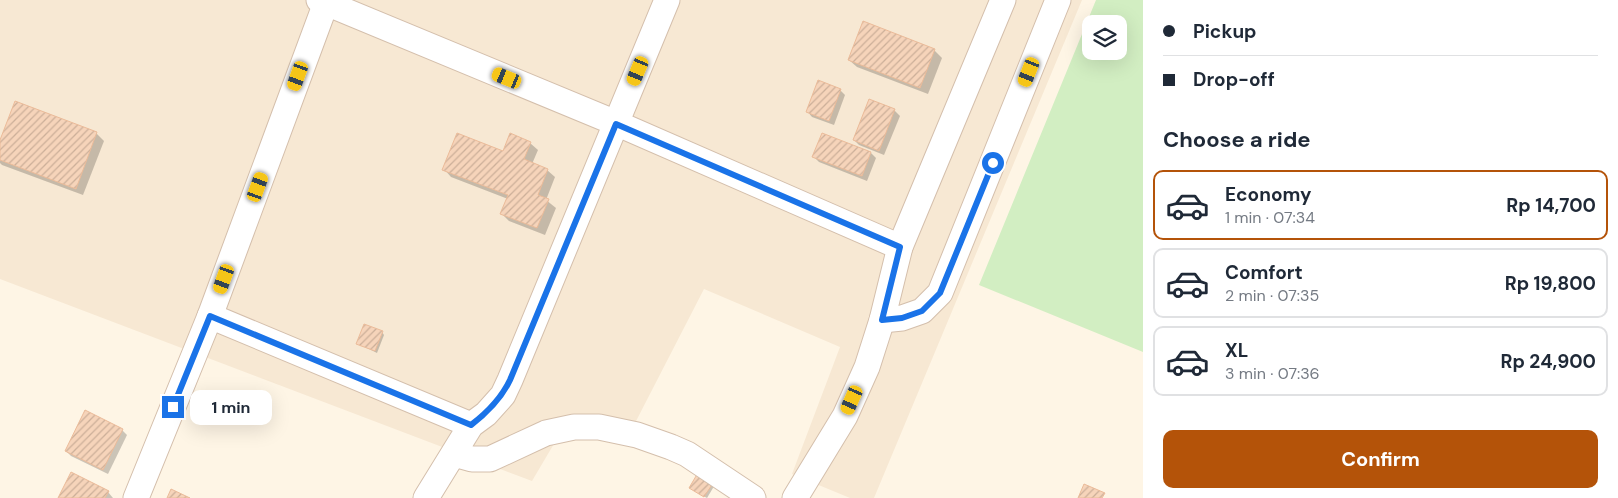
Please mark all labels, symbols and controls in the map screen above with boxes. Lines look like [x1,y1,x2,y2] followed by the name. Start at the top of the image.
[1082,15,1127,60] map controls
[1082,15,1127,60] button: layers
[1193,19,1257,44] text: Pickup
[625,54,650,88] car
[1016,55,1041,89] car
[285,59,310,93] car
[490,65,523,91] car
[1193,67,1275,92] text: Drop-off
[1163,125,1311,154] text: Choose a ride
[982,152,1004,174] route start
[245,170,270,204] car
[1225,182,1312,207] text: Economy
[1165,183,1210,228] icon: car
[1506,193,1596,218] text: Rp 14,700
[1225,207,1315,228] text: 1 min · 07:34
[1225,260,1303,285] text: Comfort
[1165,261,1210,306] icon: car
[211,262,236,296] car
[1505,271,1596,296] text: Rp 19,800
[1225,285,1319,306] text: 2 min · 07:35
[1225,338,1248,363] text: XL
[1165,339,1210,384] icon: car
[1500,349,1596,374] text: Rp 24,900
[1225,363,1320,384] text: 3 min · 07:36
[839,383,864,417] car
[190,390,273,424] callout: 1 min
[162,396,184,418] route end
[212,397,250,418] text: 1 min
[1163,430,1598,488] button: Confirm

